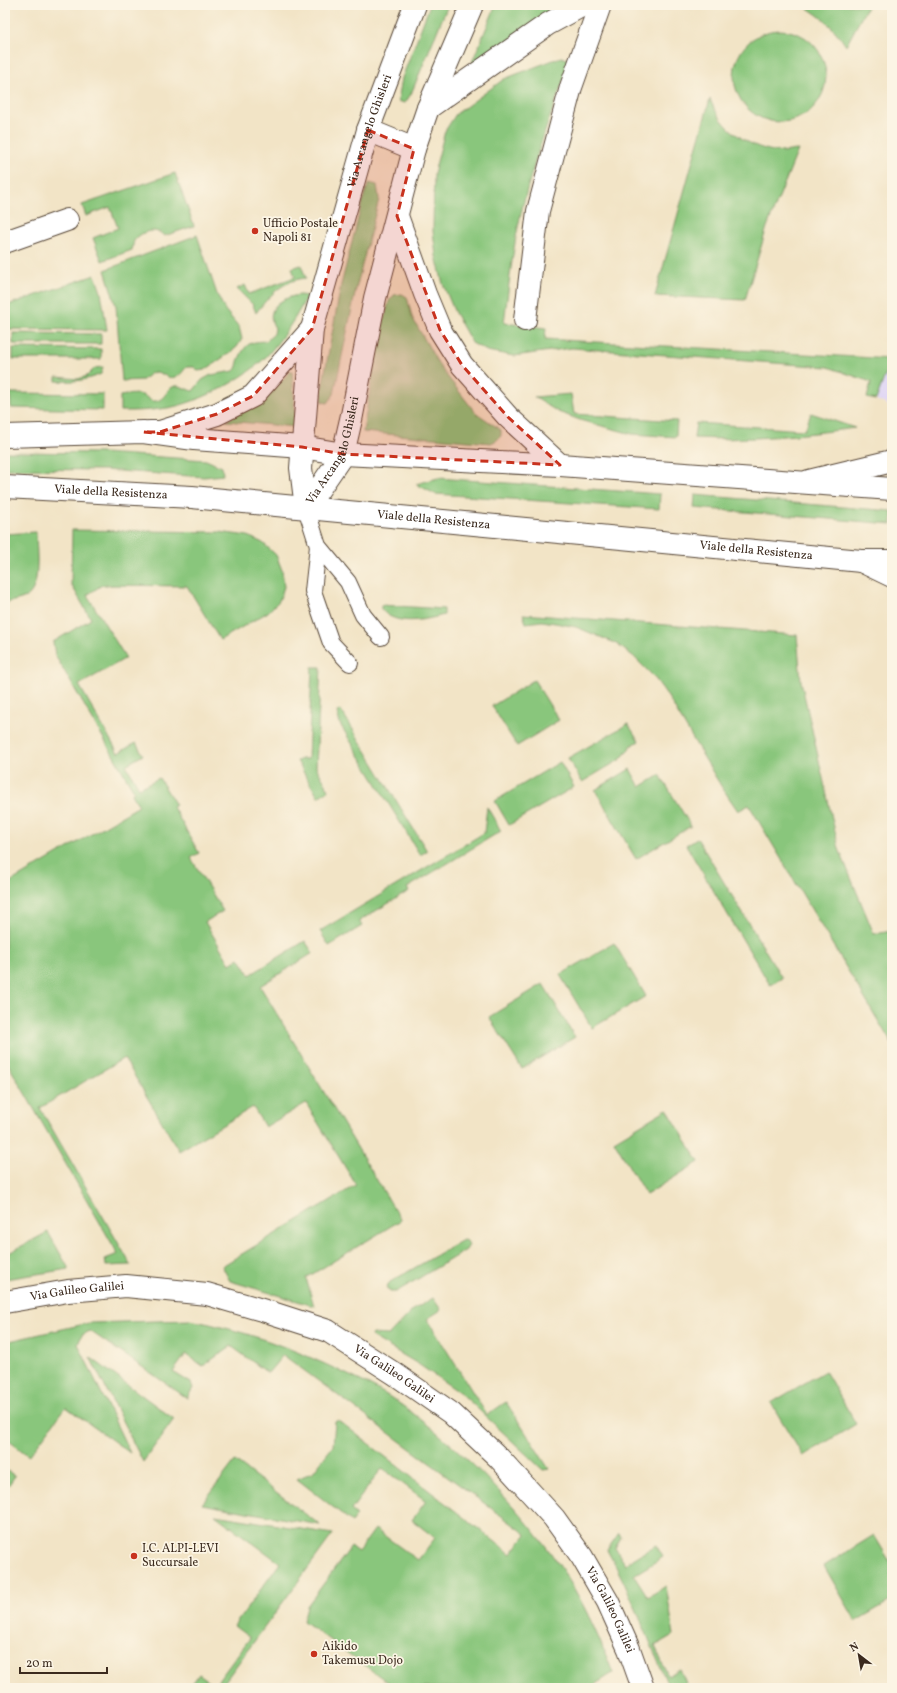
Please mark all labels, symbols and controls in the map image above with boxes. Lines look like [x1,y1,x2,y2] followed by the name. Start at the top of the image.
[344,72,396,190] street label: Via Arcangelo Ghisleri
[263,216,338,246] place label: Ufficio Postale Napoli 81
[250,226,260,236] marker: Ufficio Postale Napoli 81
[303,395,364,508] street label: Via Arcangelo Ghisleri
[54,482,168,504] street label: Viale della Resistenza
[376,507,491,533] street label: Viale della Resistenza
[699,538,813,564] street label: Viale della Resistenza
[29,1278,125,1305] street label: Via Galileo Galilei
[350,1341,438,1407] street label: Via Galileo Galilei
[142,1541,219,1571] place label: I.C. ALPI-LEVI Succursale
[129,1551,139,1561] marker: I.C. ALPI-LEVI Succursale
[581,1564,638,1656] street label: Via Galileo Galilei
[839,1635,879,1675] north arrow
[322,1639,403,1669] place label: Aikido Takemusu Dojo
[847,1639,862,1656] text: N
[20,1649,107,1675] scale bar
[309,1649,319,1659] marker: Aikido Takemusu Dojo
[26,1656,53,1672] text: 20 m

